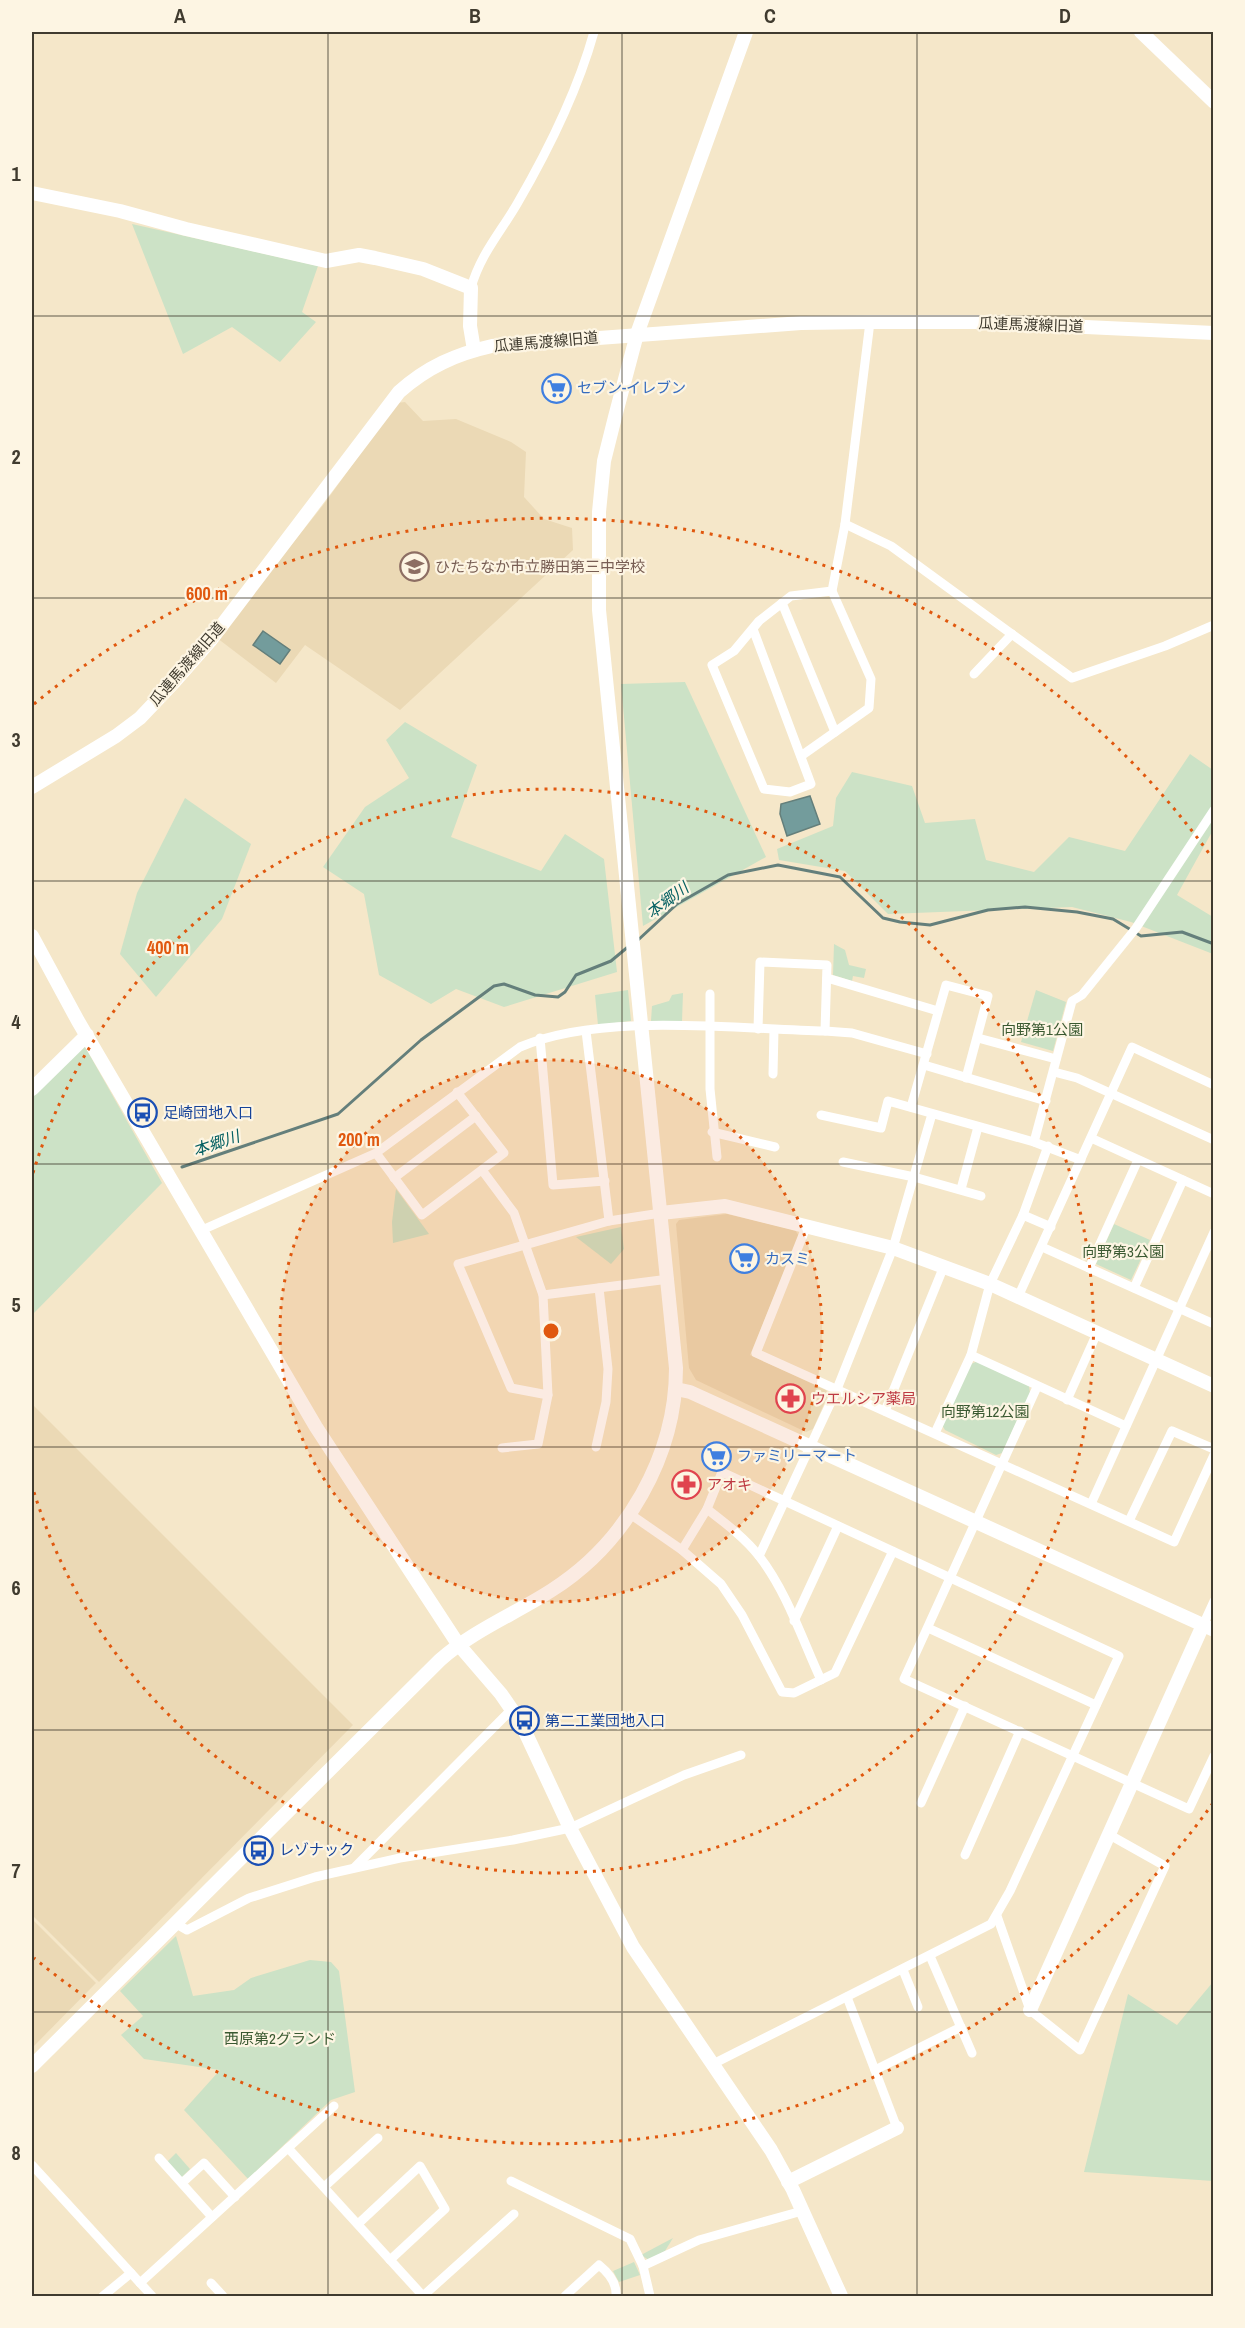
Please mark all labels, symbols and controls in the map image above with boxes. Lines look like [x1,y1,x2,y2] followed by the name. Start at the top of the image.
[174,2,186,29] text: A
[469,2,481,29] text: B
[764,2,776,29] text: C
[1059,2,1071,29] text: D
[11,160,21,187] text: 1
[978,312,1084,337] street label: 瓜連馬渡線旧道
[493,326,599,357] street label: 瓜連馬渡線旧道
[540,372,572,404] supermarket icon: セブン-イレブン
[577,377,686,398] place label: セブン-イレブン
[11,443,21,470] text: 2
[398,551,430,583] school or university icon: ひたちなか市立勝田第三中学校
[435,556,645,577] place label: ひたちなか市立勝田第三中学校
[186,581,228,606] text: 600 m
[144,617,229,710] street label: 瓜連馬渡線旧道
[11,726,21,753] text: 3
[641,876,694,923] water label: 本郷川
[147,935,189,960] text: 400 m
[11,1008,21,1035] text: 4
[1001,1019,1083,1040] park label: 向野第1公園
[126,1097,158,1129] bus stop icon: 足崎団地入口
[163,1102,253,1123] place label: 足崎団地入口
[190,1124,244,1161] water label: 本郷川
[338,1127,380,1152] text: 200 m
[1082,1241,1164,1262] park label: 向野第3公園
[728,1243,760,1275] supermarket icon: カスミ
[765,1248,810,1269] place label: カスミ
[11,1291,21,1318] text: 5
[541,1321,561,1341] centre of rings
[774,1383,806,1415] pharmacy icon: ウエルシア薬局
[811,1388,916,1409] place label: ウエルシア薬局
[941,1401,1029,1422] park label: 向野第12公園
[700,1440,732,1472] supermarket icon: ファミリーマート
[737,1445,857,1466] place label: ファミリーマート
[670,1469,702,1501] pharmacy icon: アオキ
[707,1474,752,1495] place label: アオキ
[11,1574,21,1601] text: 6
[508,1705,540,1737] bus stop icon: 第二工業団地入口
[545,1710,665,1731] place label: 第二工業団地入口
[242,1834,274,1866] bus stop icon: レゾナック
[279,1839,354,1860] place label: レゾナック
[11,1857,21,1884] text: 7
[224,2028,336,2049] park label: 西原第2グランド
[11,2139,21,2166] text: 8

